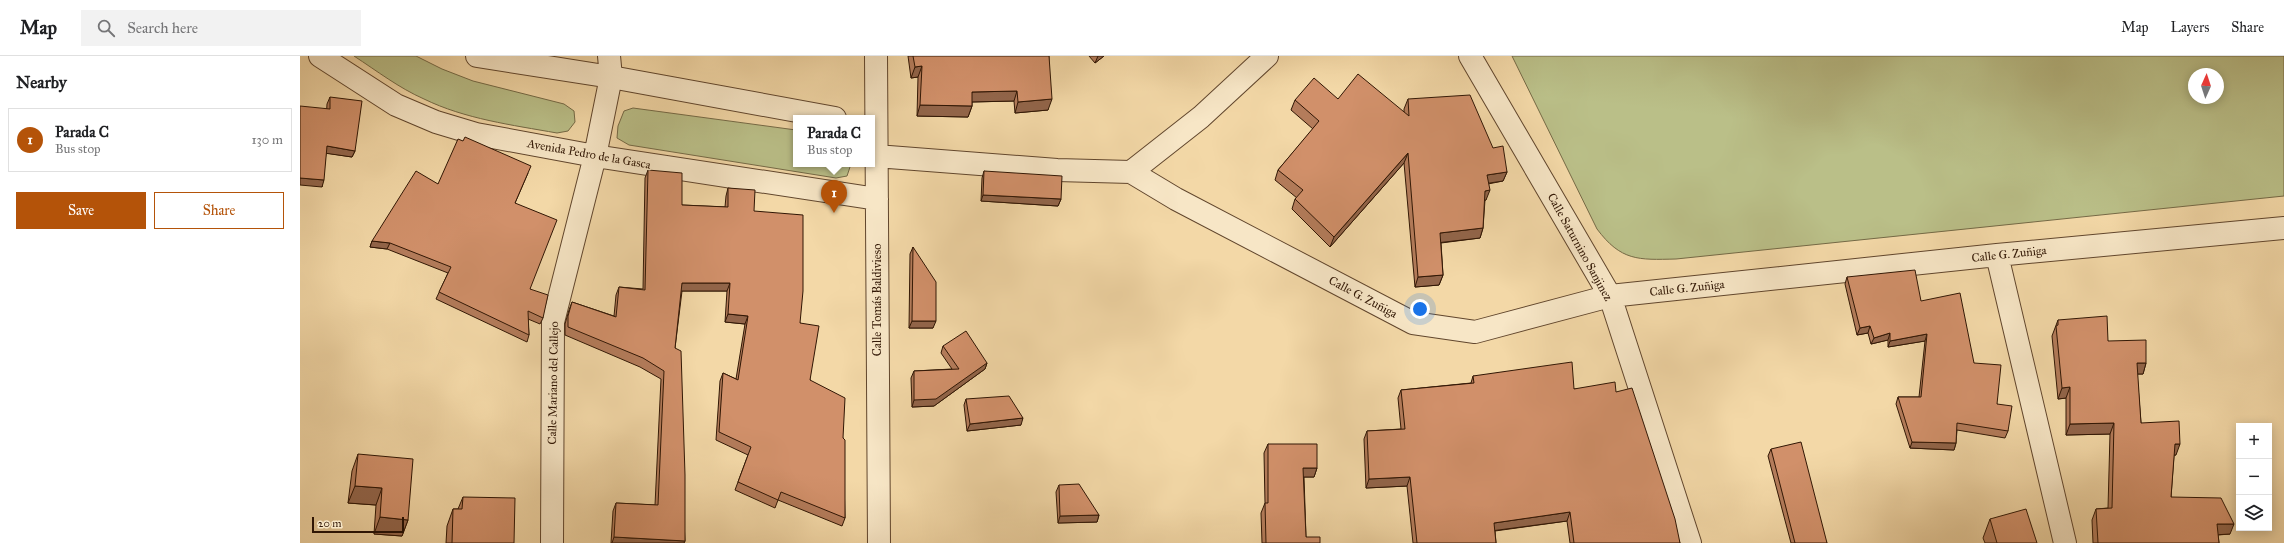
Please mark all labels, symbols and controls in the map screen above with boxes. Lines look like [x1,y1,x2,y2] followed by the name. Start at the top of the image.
[81,10,361,46] search box
[20,16,57,39] text: Map
[95,17,117,39] icon: search
[127,19,198,37] text: Search here
[2121,19,2149,36] text: Map
[2171,19,2209,36] text: Layers
[2231,19,2264,36] text: Share
[2188,68,2224,104] north arrow
[16,72,67,93] text: Nearby
[793,115,875,167] popup
[55,123,109,141] text: Parada C
[807,124,861,142] text: Parada C
[27,132,33,148] text: 1
[251,132,283,148] text: 130 m
[525,136,653,172] street label: Avenida Pedro de la Gasca
[55,141,101,157] text: Bus stop
[807,142,853,158] text: Bus stop
[821,180,847,213] pin: 1
[1545,191,1616,304] street label: Calle Saturnino Sanjinez
[16,192,146,229] button: Save
[154,192,284,229] button: Share
[1971,243,2048,266] street label: Calle G. Zuñiga
[870,244,884,356] street label: Calle Tomás Baldivieso
[1326,273,1400,322] street label: Calle G. Zuñiga
[1649,277,1726,300] street label: Calle G. Zuñiga
[1410,299,1430,319] your location
[545,321,561,445] street label: Calle Mariano del Callejo
[2236,423,2272,531] map controls
[2236,423,2272,459] button: +
[2236,459,2272,495] button: −
[2236,495,2272,531] button: layers
[312,515,404,534] scale bar
[318,517,341,530] text: 20 m

